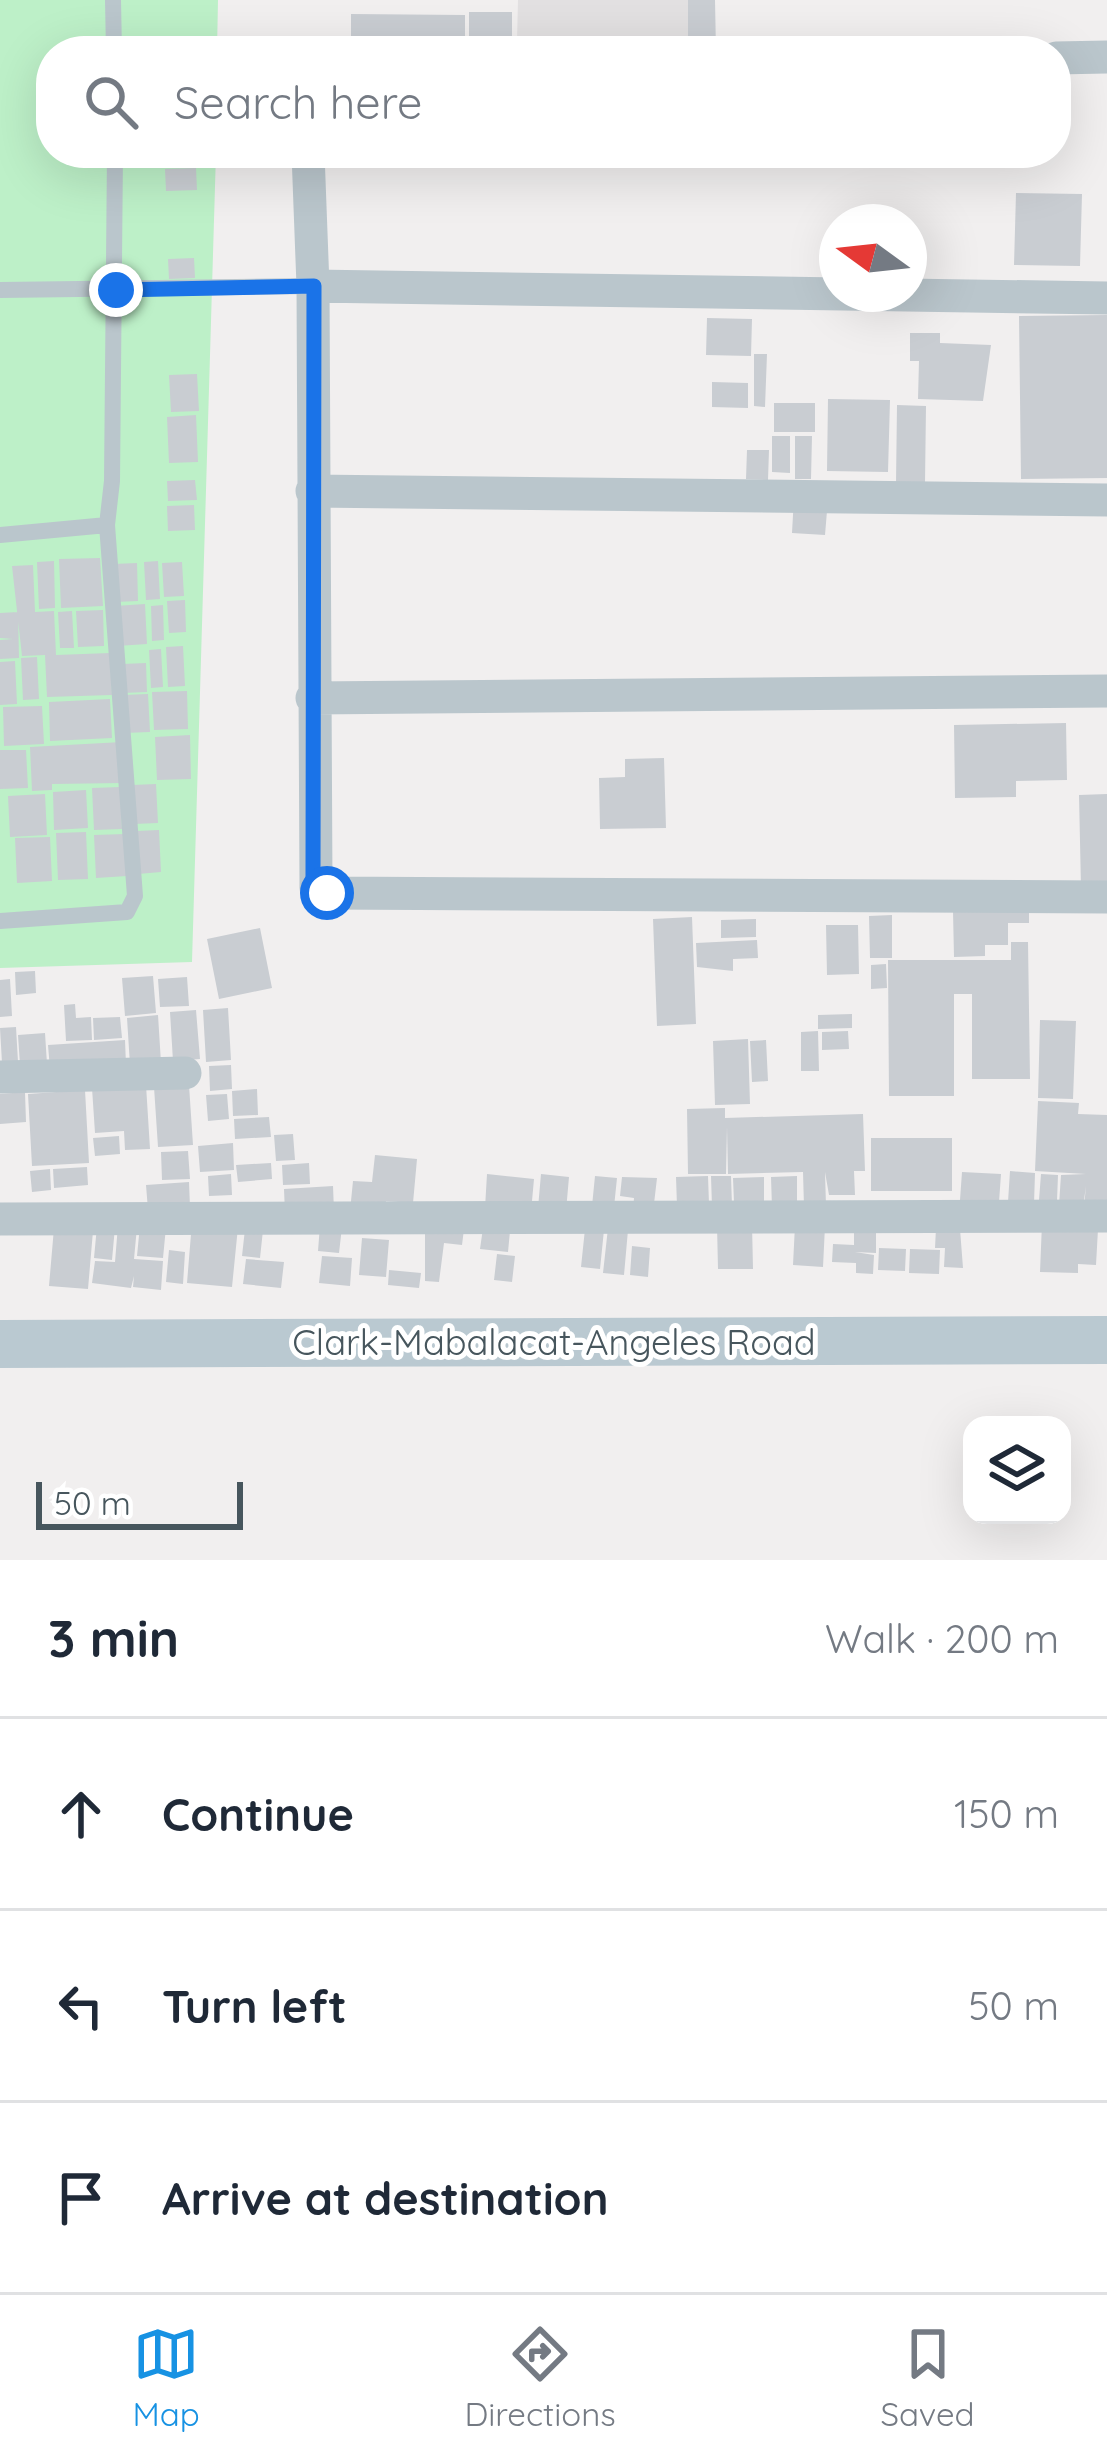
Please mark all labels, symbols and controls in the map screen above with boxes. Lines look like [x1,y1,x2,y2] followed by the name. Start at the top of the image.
[36,36,1071,168] search box
[78,69,144,135] icon: search
[174,74,422,130] text: Search here
[819,204,927,312] north arrow
[89,263,143,317] route end
[300,866,354,920] route start
[292,1319,816,1364] street label: Clark-Mabalacat-Angeles Road
[963,1416,1071,1524] map controls
[963,1416,1071,1524] button: layers
[36,1476,243,1529] scale bar
[54,1482,131,1523] text: 50 m
[48,1606,179,1670] text: 3 min
[825,1614,1059,1663] text: Walk · 200 m
[48,1781,114,1847] icon: ahead
[162,1786,354,1842] text: Continue
[954,1789,1059,1838] text: 150 m
[48,1973,114,2039] icon: left
[162,1978,347,2034] text: Turn left
[968,1981,1059,2030] text: 50 m
[48,2165,114,2231] icon: arrive
[162,2170,608,2226] text: Arrive at destination
[132,2321,200,2434] tab: Map
[464,2321,616,2434] tab: Directions
[881,2321,975,2434] tab: Saved

